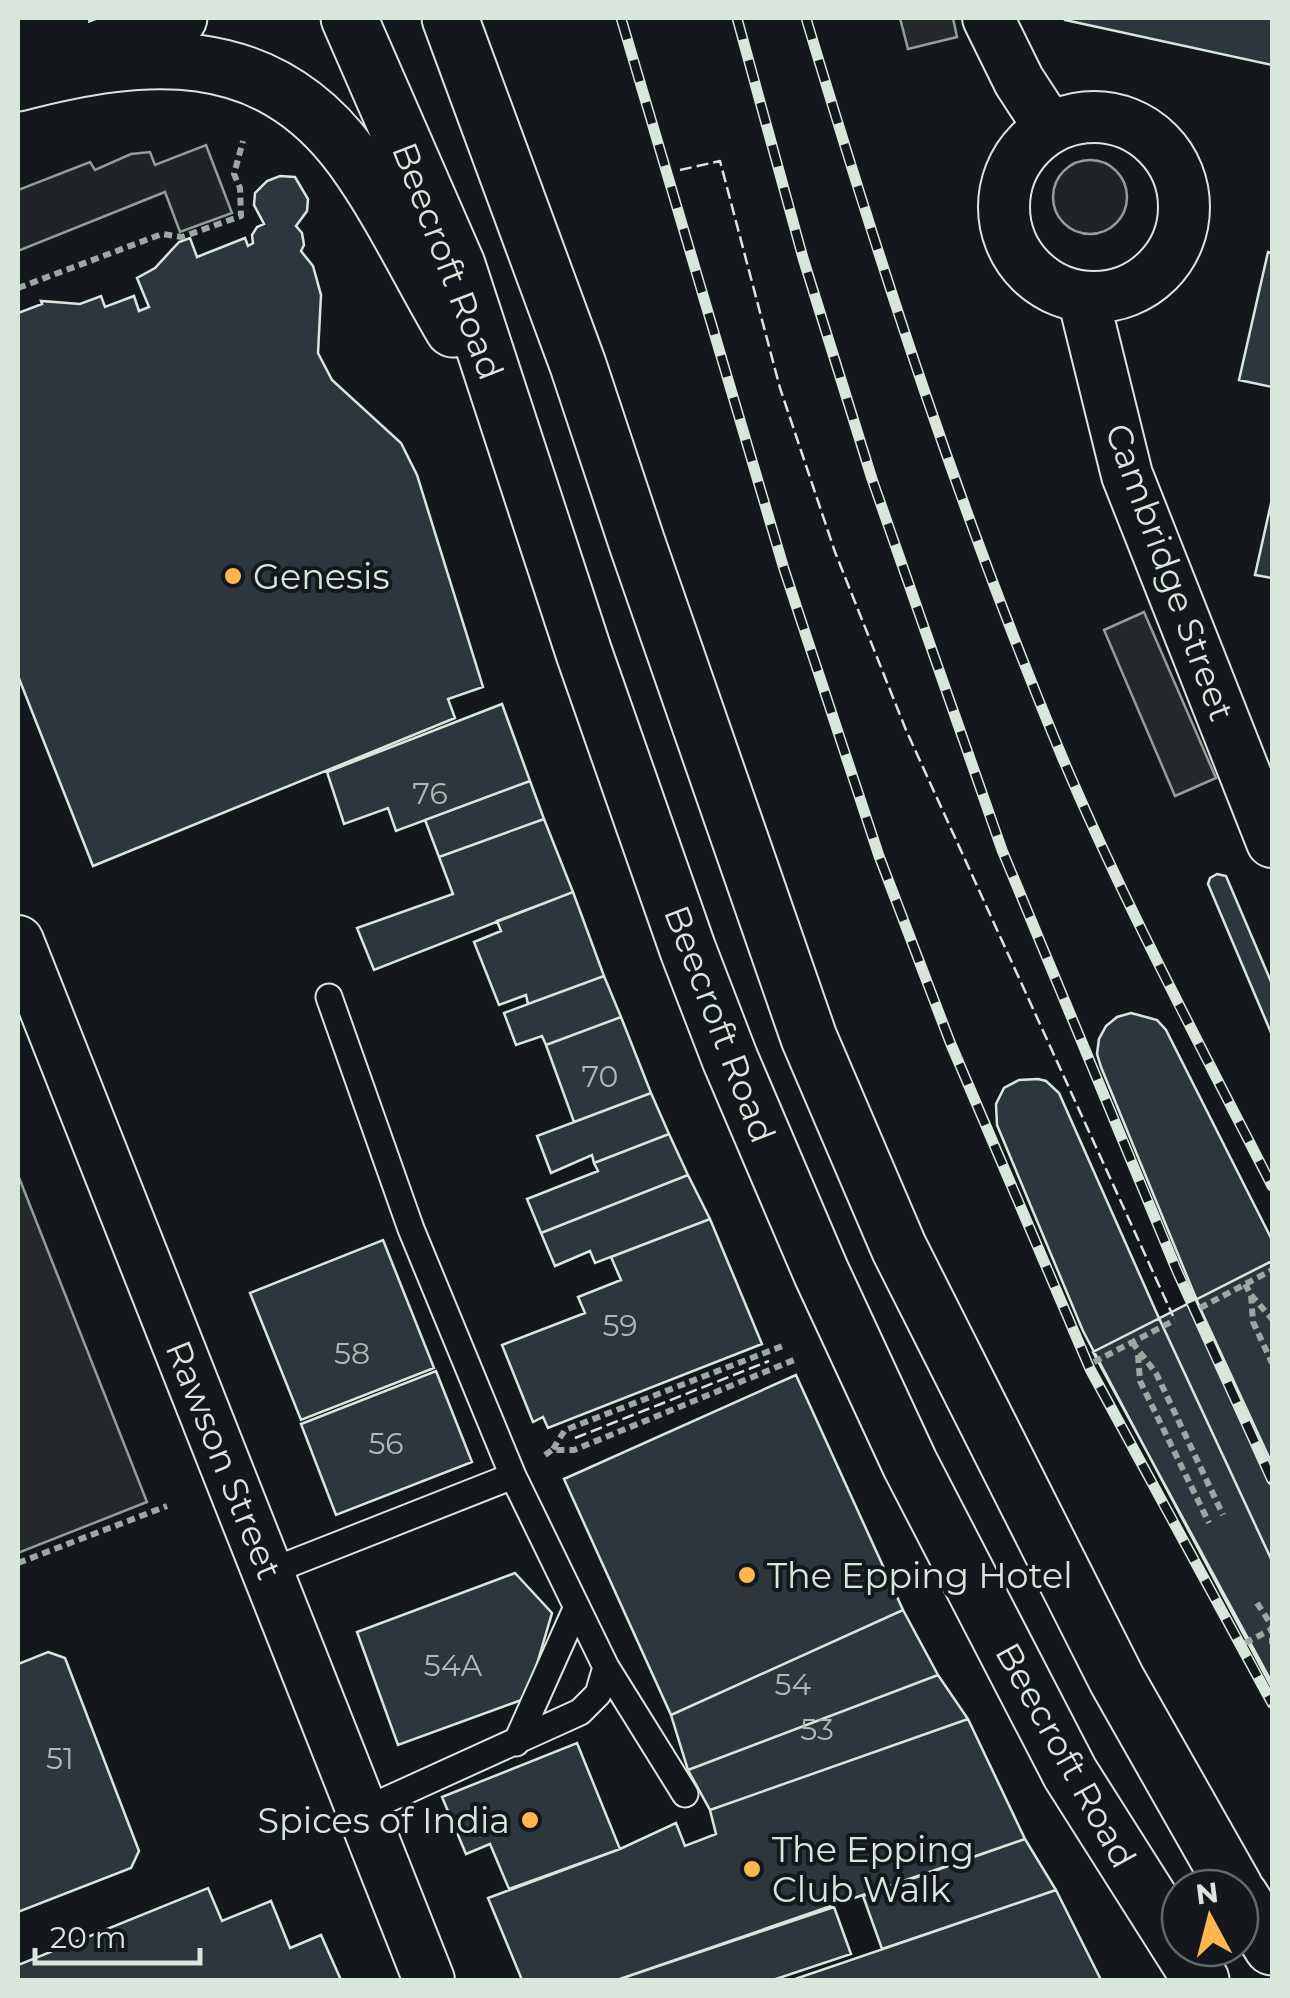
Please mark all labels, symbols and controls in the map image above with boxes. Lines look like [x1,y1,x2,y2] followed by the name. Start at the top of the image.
[383,136,513,386] street label: Beecroft Road
[1096,418,1244,726] street label: Cambridge Street
[253,555,390,598] place label: Genesis
[222,565,244,587] marker: Genesis
[412,775,448,812] house number: 76
[655,899,785,1149] street label: Beecroft Road
[582,1058,618,1095] house number: 70
[602,1307,638,1344] house number: 59
[157,1334,291,1586] street label: Rawson Street
[334,1335,370,1372] house number: 58
[368,1425,404,1462] house number: 56
[767,1554,1073,1597] place label: The Epping Hotel
[736,1564,758,1586] marker: The Epping Hotel
[986,1635,1146,1875] street label: Beecroft Road
[424,1647,483,1684] house number: 54A
[775,1666,812,1703] house number: 54
[800,1711,834,1748] house number: 53
[46,1740,74,1777] house number: 51
[258,1799,510,1842] place label: Spices of India
[519,1809,541,1831] marker: Spices of India
[772,1828,974,1911] place label: The Epping Club Walk
[741,1858,763,1880] marker: The Epping Club Walk
[1160,1868,1260,1968] north arrow
[1194,1875,1220,1911] text: N
[35,1903,200,1965] scale bar
[50,1919,127,1956] text: 20 m

